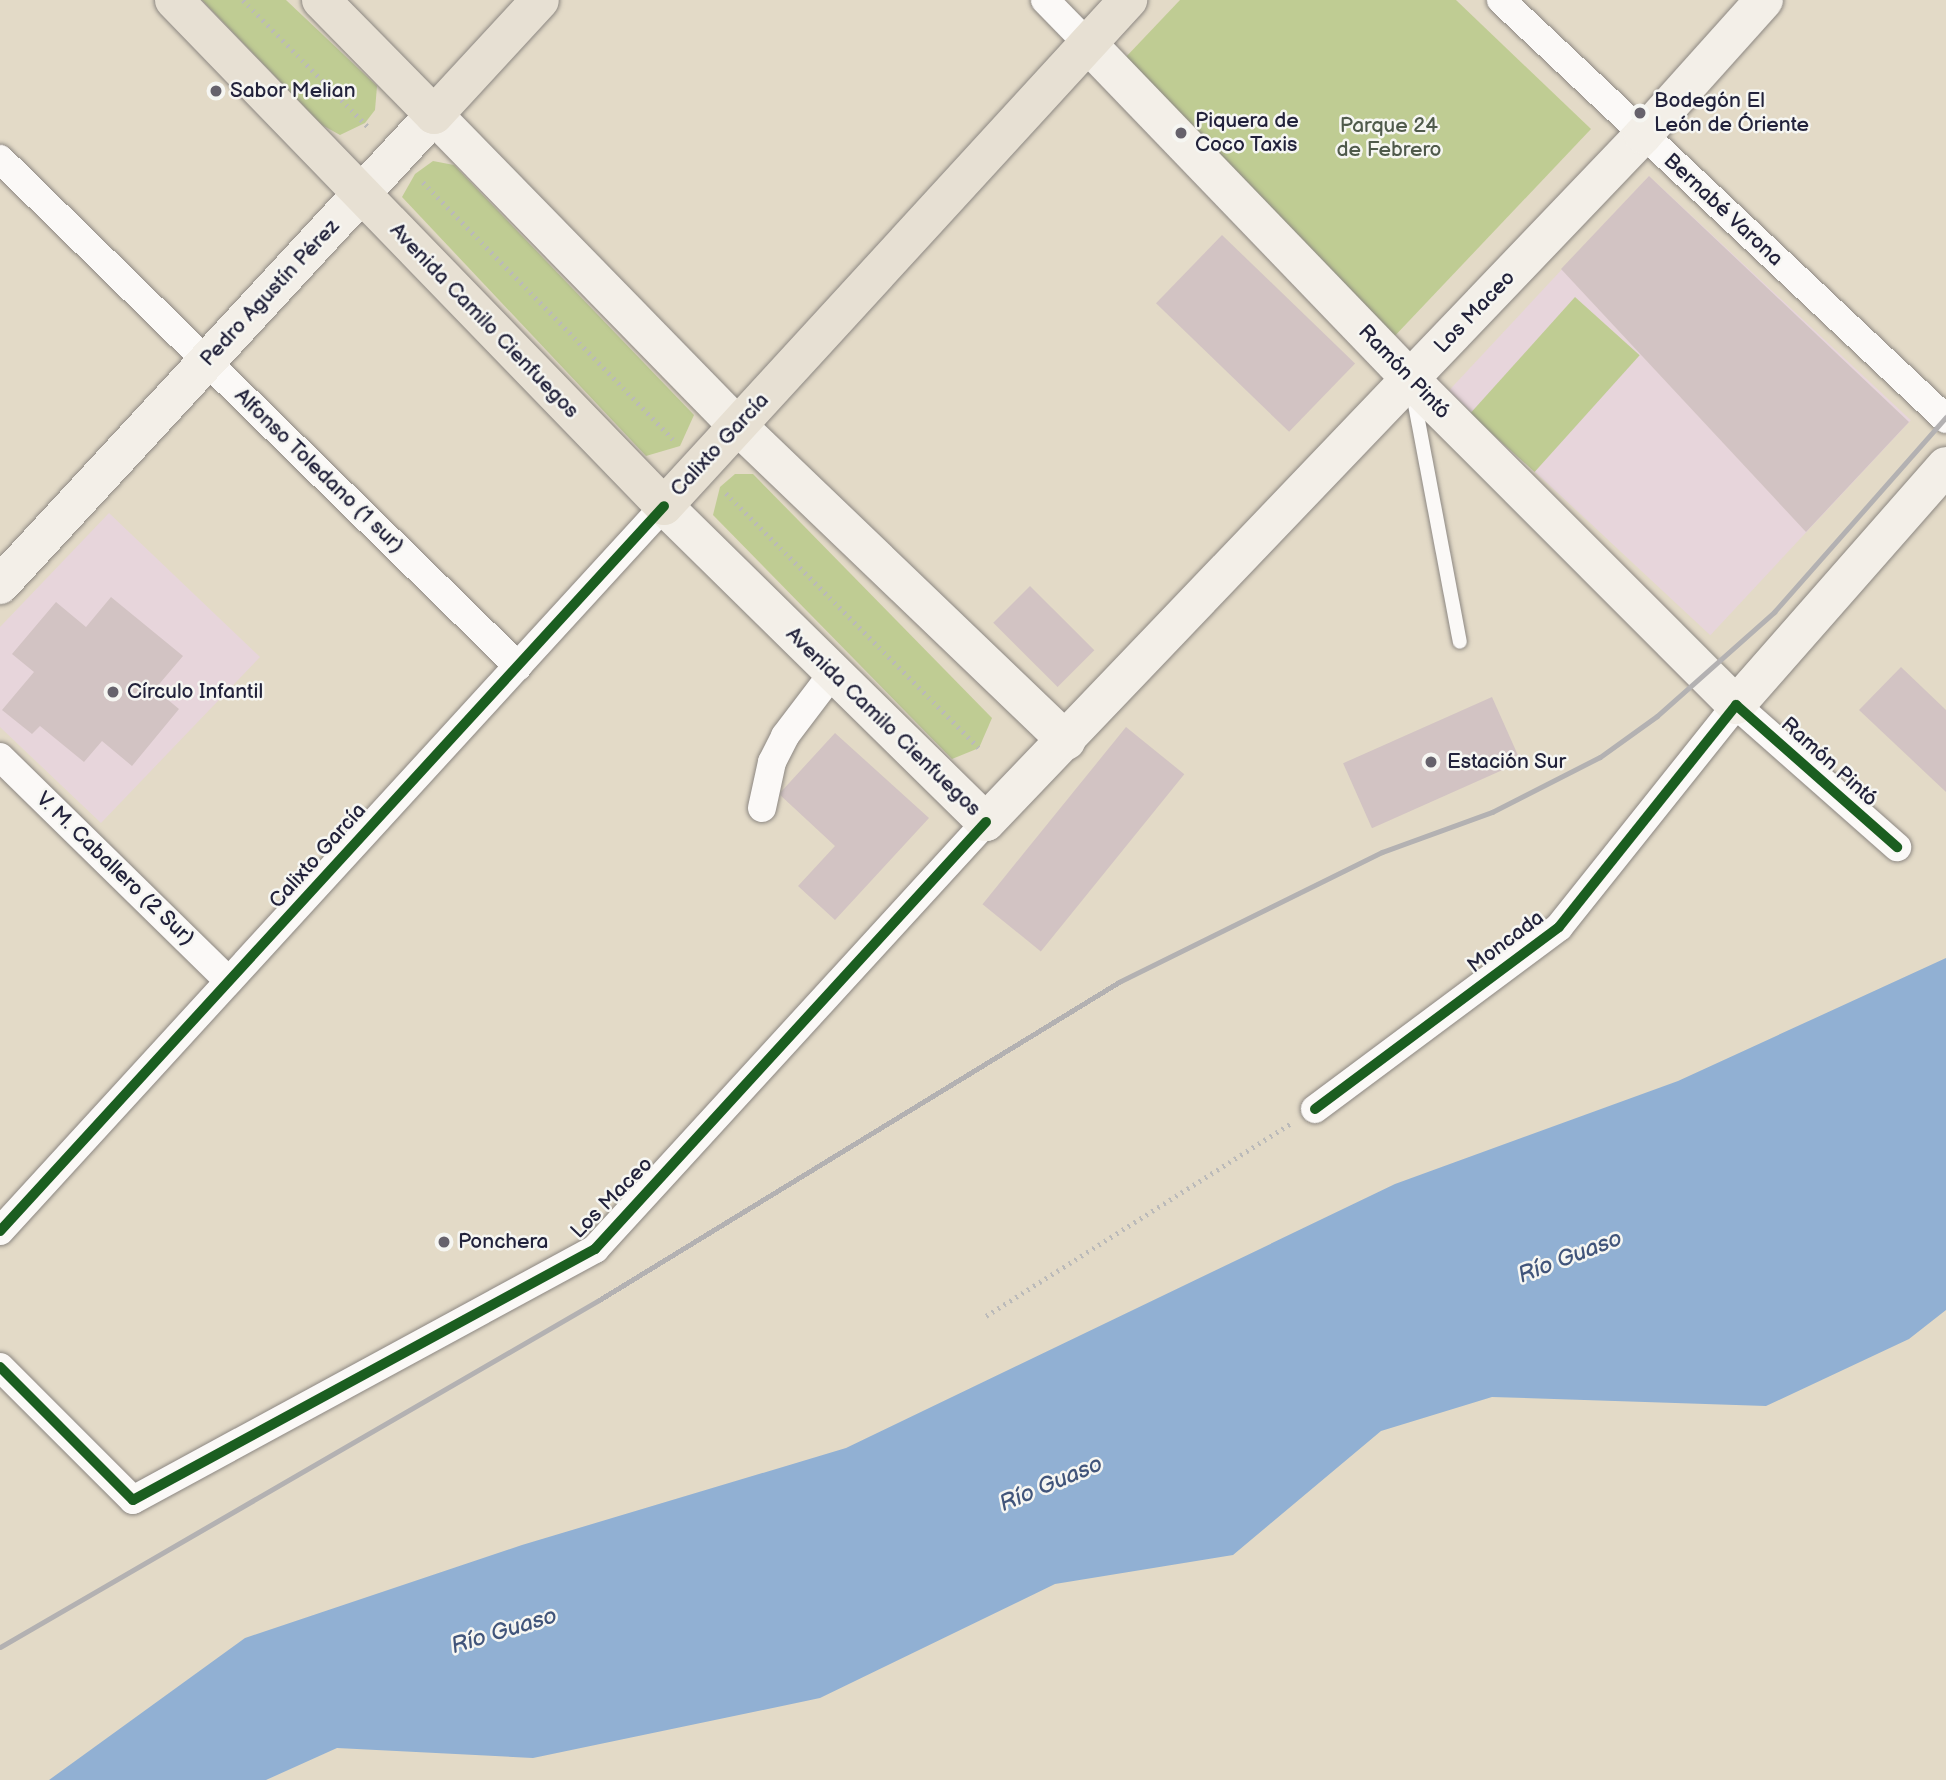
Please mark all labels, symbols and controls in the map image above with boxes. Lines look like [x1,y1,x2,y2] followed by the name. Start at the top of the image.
[230,78,355,104] place label: Sabor Melian
[208,83,224,99] marker: Sabor Melian
[1654,88,1809,138] place label: Bodegón El León de Óriente
[1632,105,1648,121] marker: Bodegón El León de Óriente
[1195,108,1299,158] place label: Piquera de Coco Taxis
[1336,113,1442,163] park label: Parque 24 de Febrero
[1173,125,1189,141] marker: Piquera de Coco Taxis
[1658,148,1788,272] street label: Bernabé Varona
[195,214,345,372] street label: Pedro Agustín Pérez
[384,218,584,424] street label: Avenida Camilo Cienfuegos
[1429,265,1521,359] street label: Los Maceo
[1353,320,1455,424] street label: Ramón Pintó
[229,383,409,559] street label: Alfonso Toledano (1 sur)
[666,388,774,502] street label: Calixto García
[780,622,986,822] street label: Avenida Camilo Cienfuegos
[127,679,263,705] place label: Círculo Infantil
[105,684,121,700] marker: Círculo Infantil
[1775,712,1883,812] street label: Ramón Pintó
[1447,749,1566,775] place label: Estación Sur
[1421,752,1441,772] marker: Estación Sur
[30,787,200,951] street label: V. M. Caballero (2 Sur)
[264,798,372,914] street label: Calixto García
[1463,905,1549,979] street label: Moncada
[566,1152,658,1244] street label: Los Maceo
[1514,1225,1626,1289] water label: Río Guaso
[458,1229,548,1255] place label: Ponchera
[436,1234,452,1250] marker: Ponchera
[995,1450,1107,1518] water label: Río Guaso
[448,1602,560,1660] water label: Río Guaso

